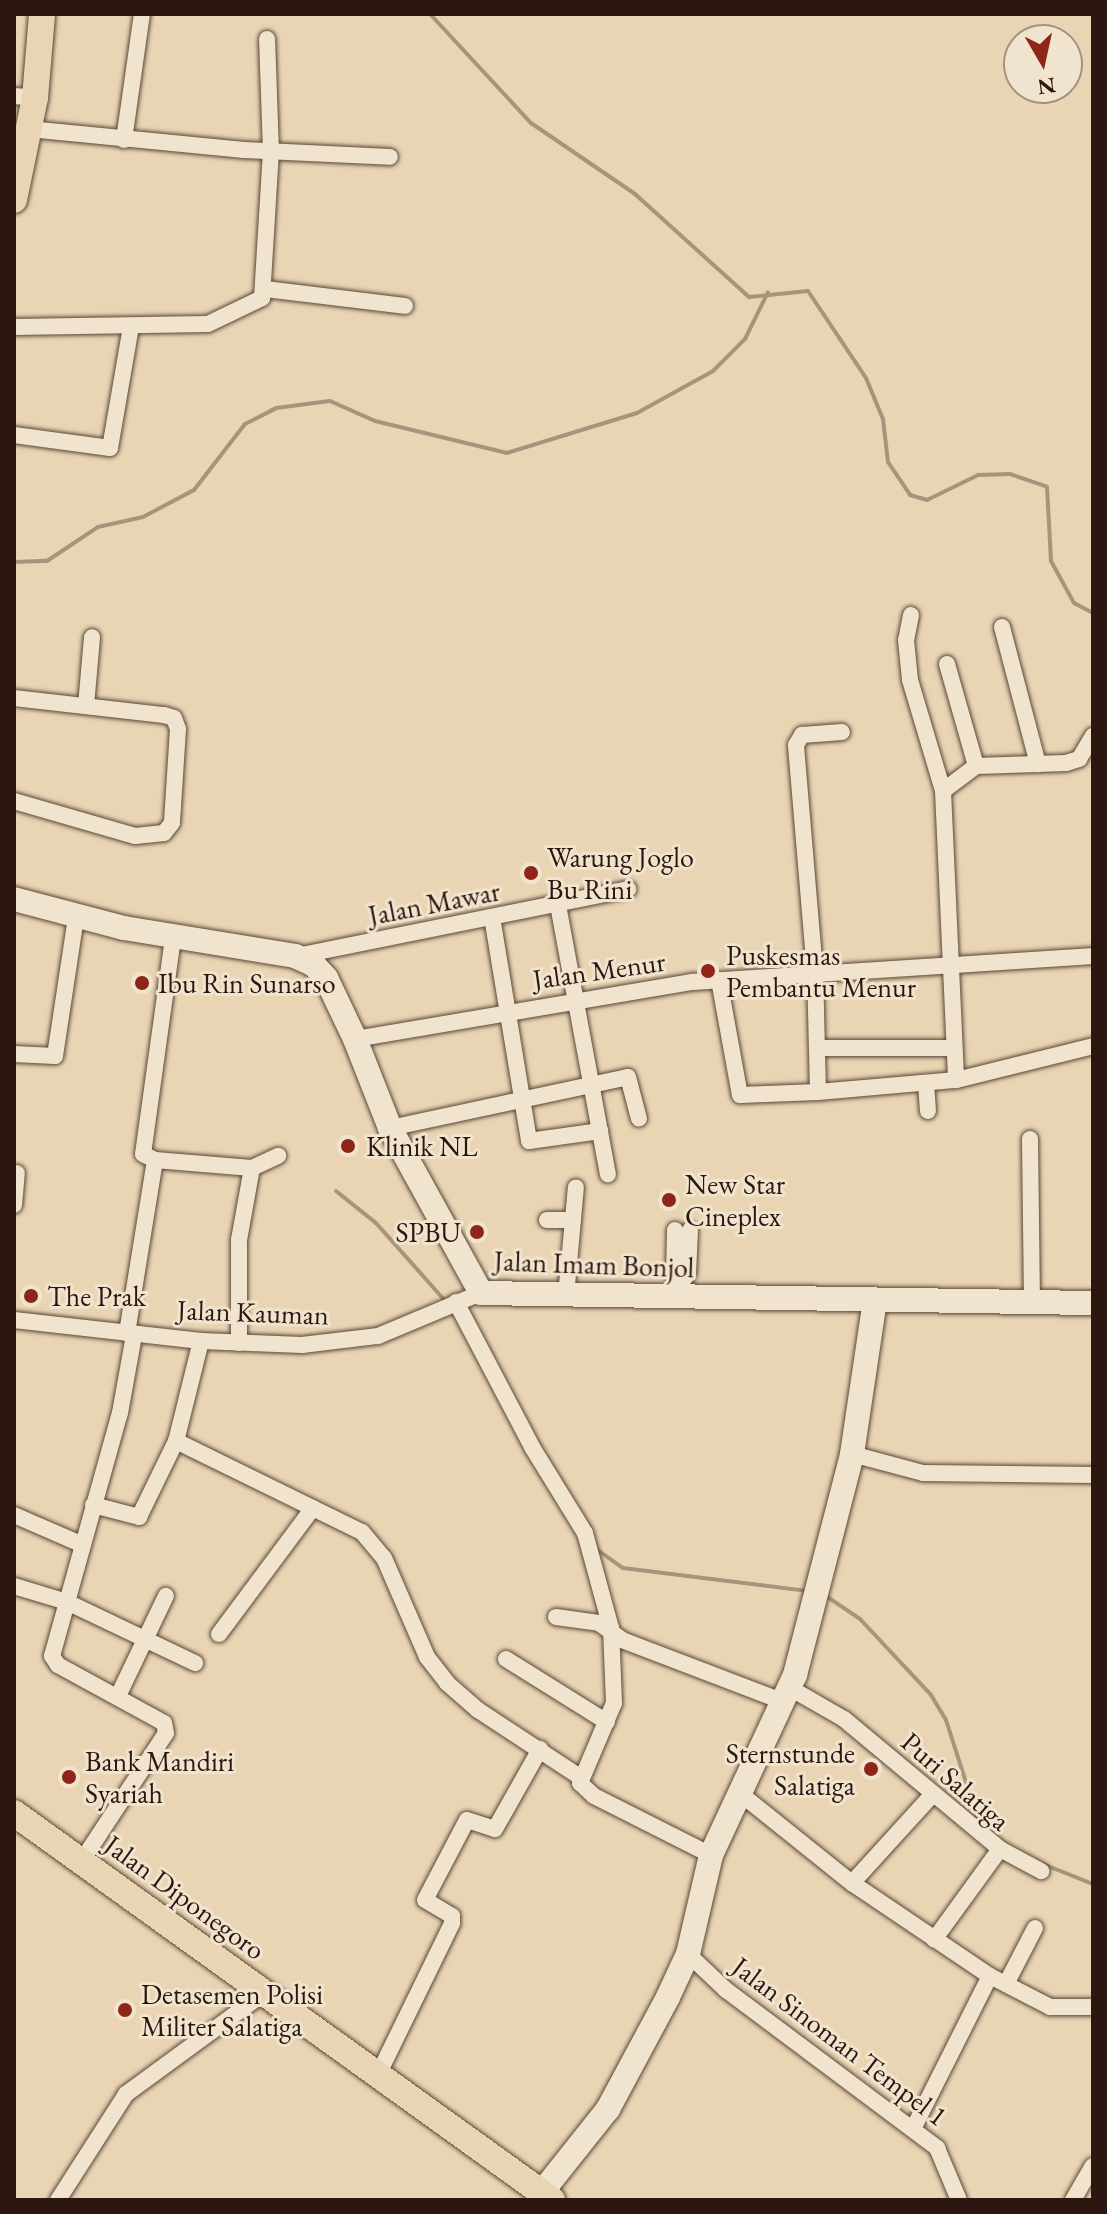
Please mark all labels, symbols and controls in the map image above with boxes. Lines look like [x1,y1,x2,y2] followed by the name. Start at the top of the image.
[1003,24,1083,104] north arrow
[1035,71,1058,102] text: N
[547,840,694,906] place label: Warung Joglo Bu Rini
[522,864,540,882] marker: Warung Joglo Bu Rini
[365,874,503,932] street label: Jalan Mawar
[726,938,916,1004] place label: Puskesmas Pembantu Menur
[531,944,667,996] street label: Jalan Menur
[697,960,719,982] marker: Puskesmas Pembantu Menur
[158,966,335,1000] place label: Ibu Rin Sunarso
[133,974,151,992] marker: Ibu Rin Sunarso
[366,1129,478,1163] place label: Klinik NL
[337,1135,359,1157] marker: Klinik NL
[685,1167,785,1233] place label: New Star Cineplex
[660,1191,678,1209] marker: New Star Cineplex
[395,1215,461,1249] place label: SPBU
[468,1223,486,1241] marker: SPBU
[493,1244,695,1284] street label: Jalan Imam Bonjol
[47,1279,146,1313] place label: The Prak
[22,1287,40,1305] marker: The Prak
[177,1293,329,1331] street label: Jalan Kauman
[895,1725,1017,1837] street label: Puri Salatiga
[726,1736,855,1802] place label: Sternstunde Salatiga
[85,1744,234,1810] place label: Bank Mandiri Syariah
[862,1760,880,1778] marker: Sternstunde Salatiga
[60,1768,78,1786] marker: Bank Mandiri Syariah
[98,1827,272,1967] street label: Jalan Diponegoro
[726,1949,954,2133] street label: Jalan Sinoman Tempel 1
[141,1977,323,2043] place label: Detasemen Polisi Militer Salatiga
[116,2001,134,2019] marker: Detasemen Polisi Militer Salatiga

